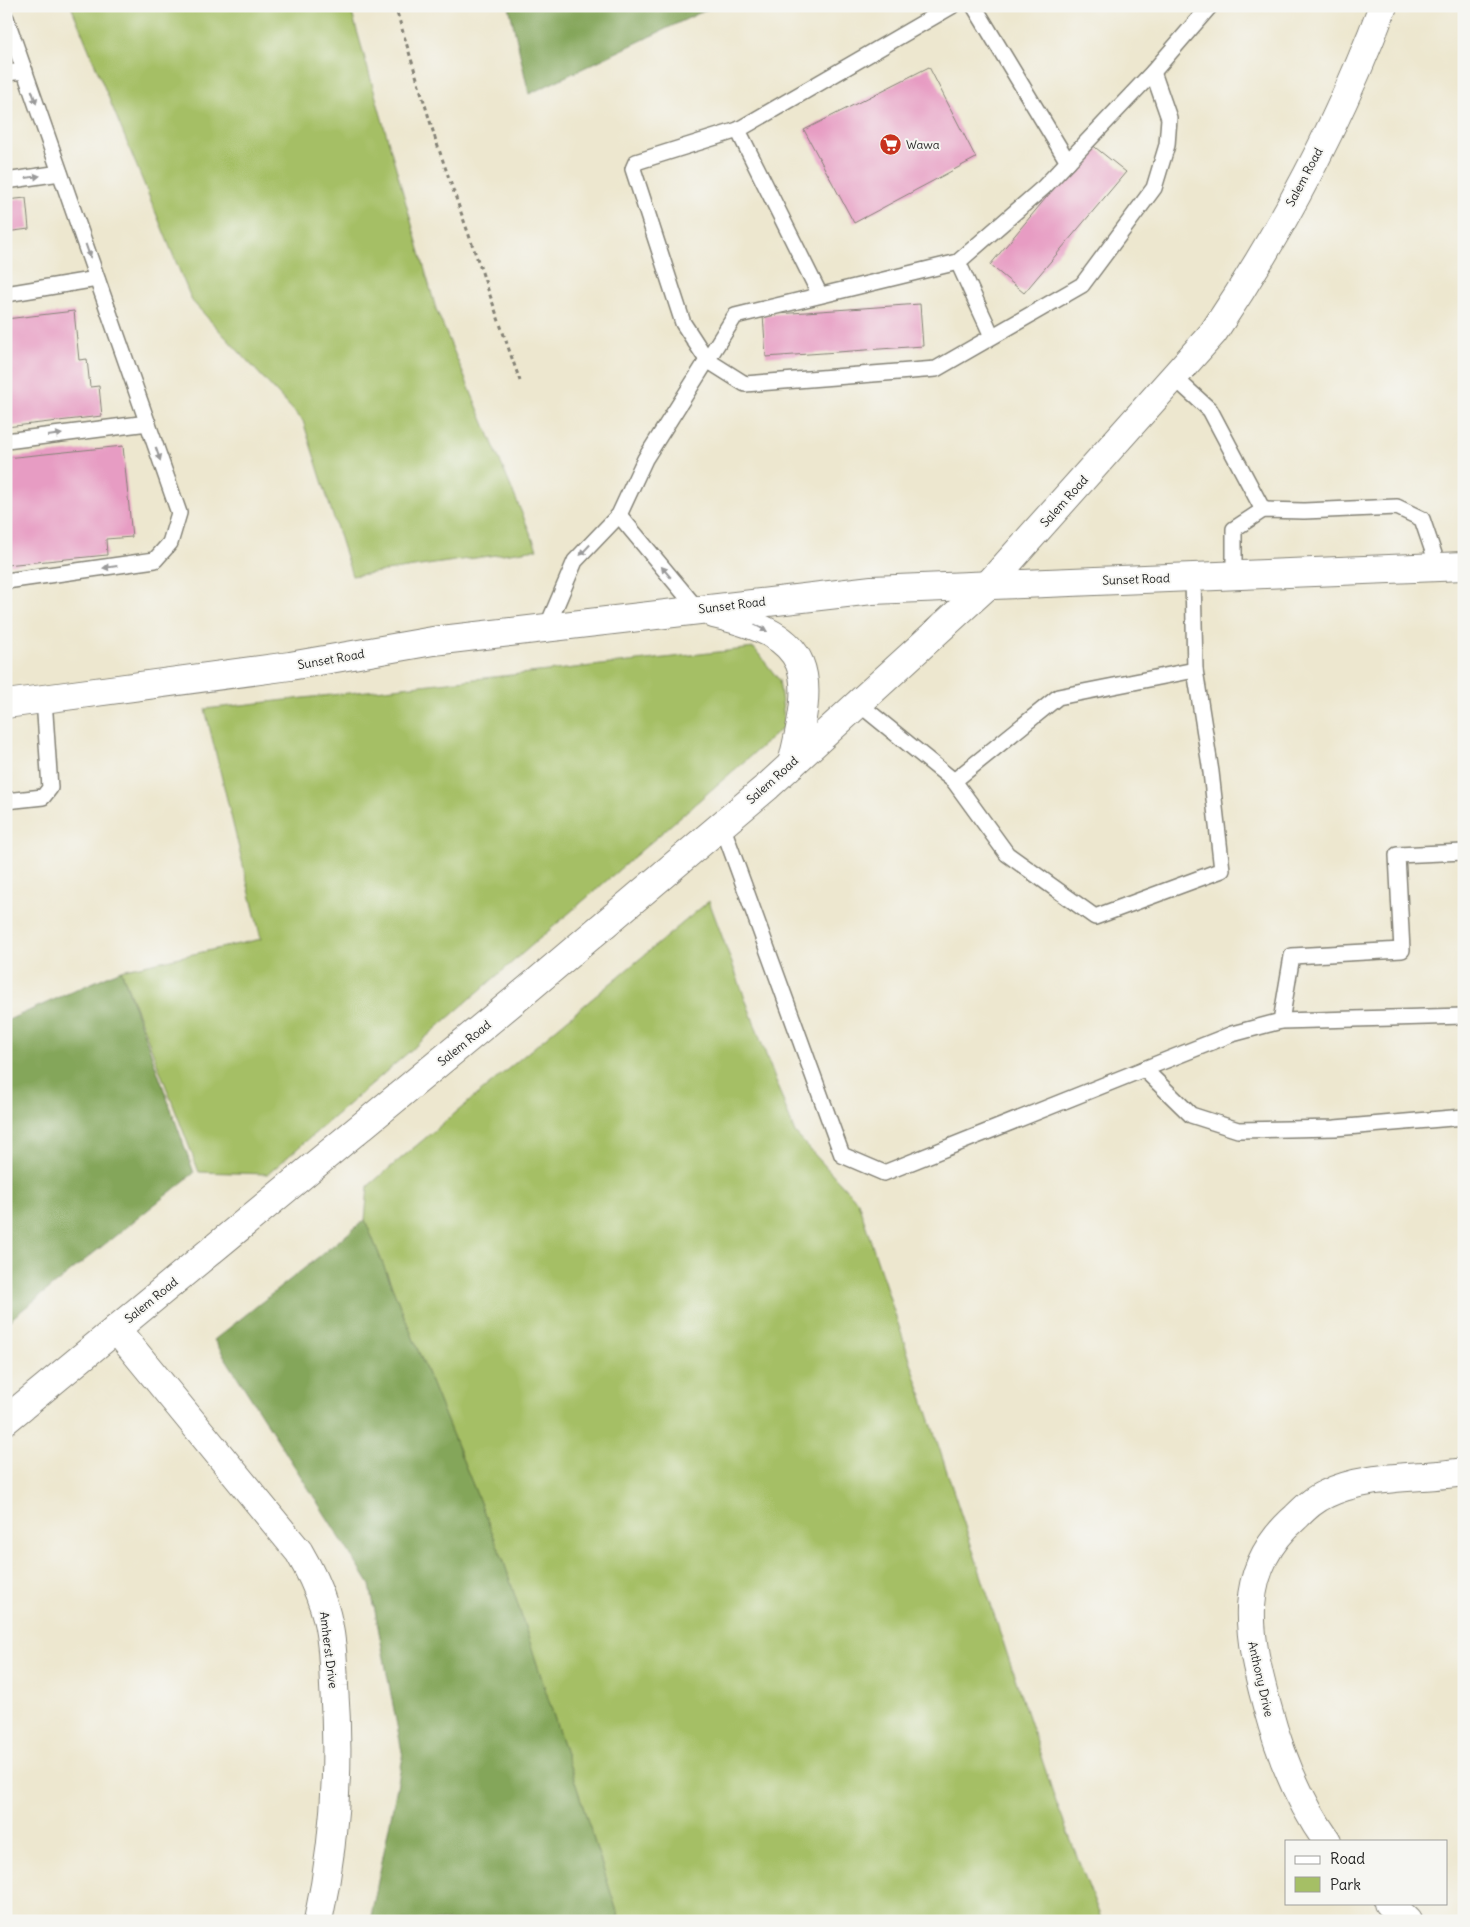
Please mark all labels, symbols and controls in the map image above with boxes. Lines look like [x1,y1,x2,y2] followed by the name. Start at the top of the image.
[31,90,38,105] one-way arrow
[878,132,902,156] supermarket icon: Wawa
[906,137,940,152] place label: Wawa
[1282,145,1326,209] street label: Salem Road
[26,173,42,181] one-way arrow
[84,244,92,259] one-way arrow
[47,431,63,439] one-way arrow
[155,447,163,462] one-way arrow
[1037,472,1091,530] street label: Salem Road
[579,544,591,556] one-way arrow
[101,563,117,571] one-way arrow
[661,566,672,579] one-way arrow
[1102,570,1170,588] street label: Sunset Road
[698,593,766,617] street label: Sunset Road
[754,624,767,633] one-way arrow
[296,646,366,672] street label: Sunset Road
[743,753,801,807] street label: Salem Road
[434,1017,494,1069] street label: Salem Road
[121,1274,181,1326] street label: Salem Road
[317,1611,341,1689] street label: Amherst Drive
[1245,1640,1277,1718] street label: Anthony Drive
[1285,1840,1448,1904] legend
[1330,1849,1365,1868] text: Road
[1330,1875,1361,1894] text: Park

